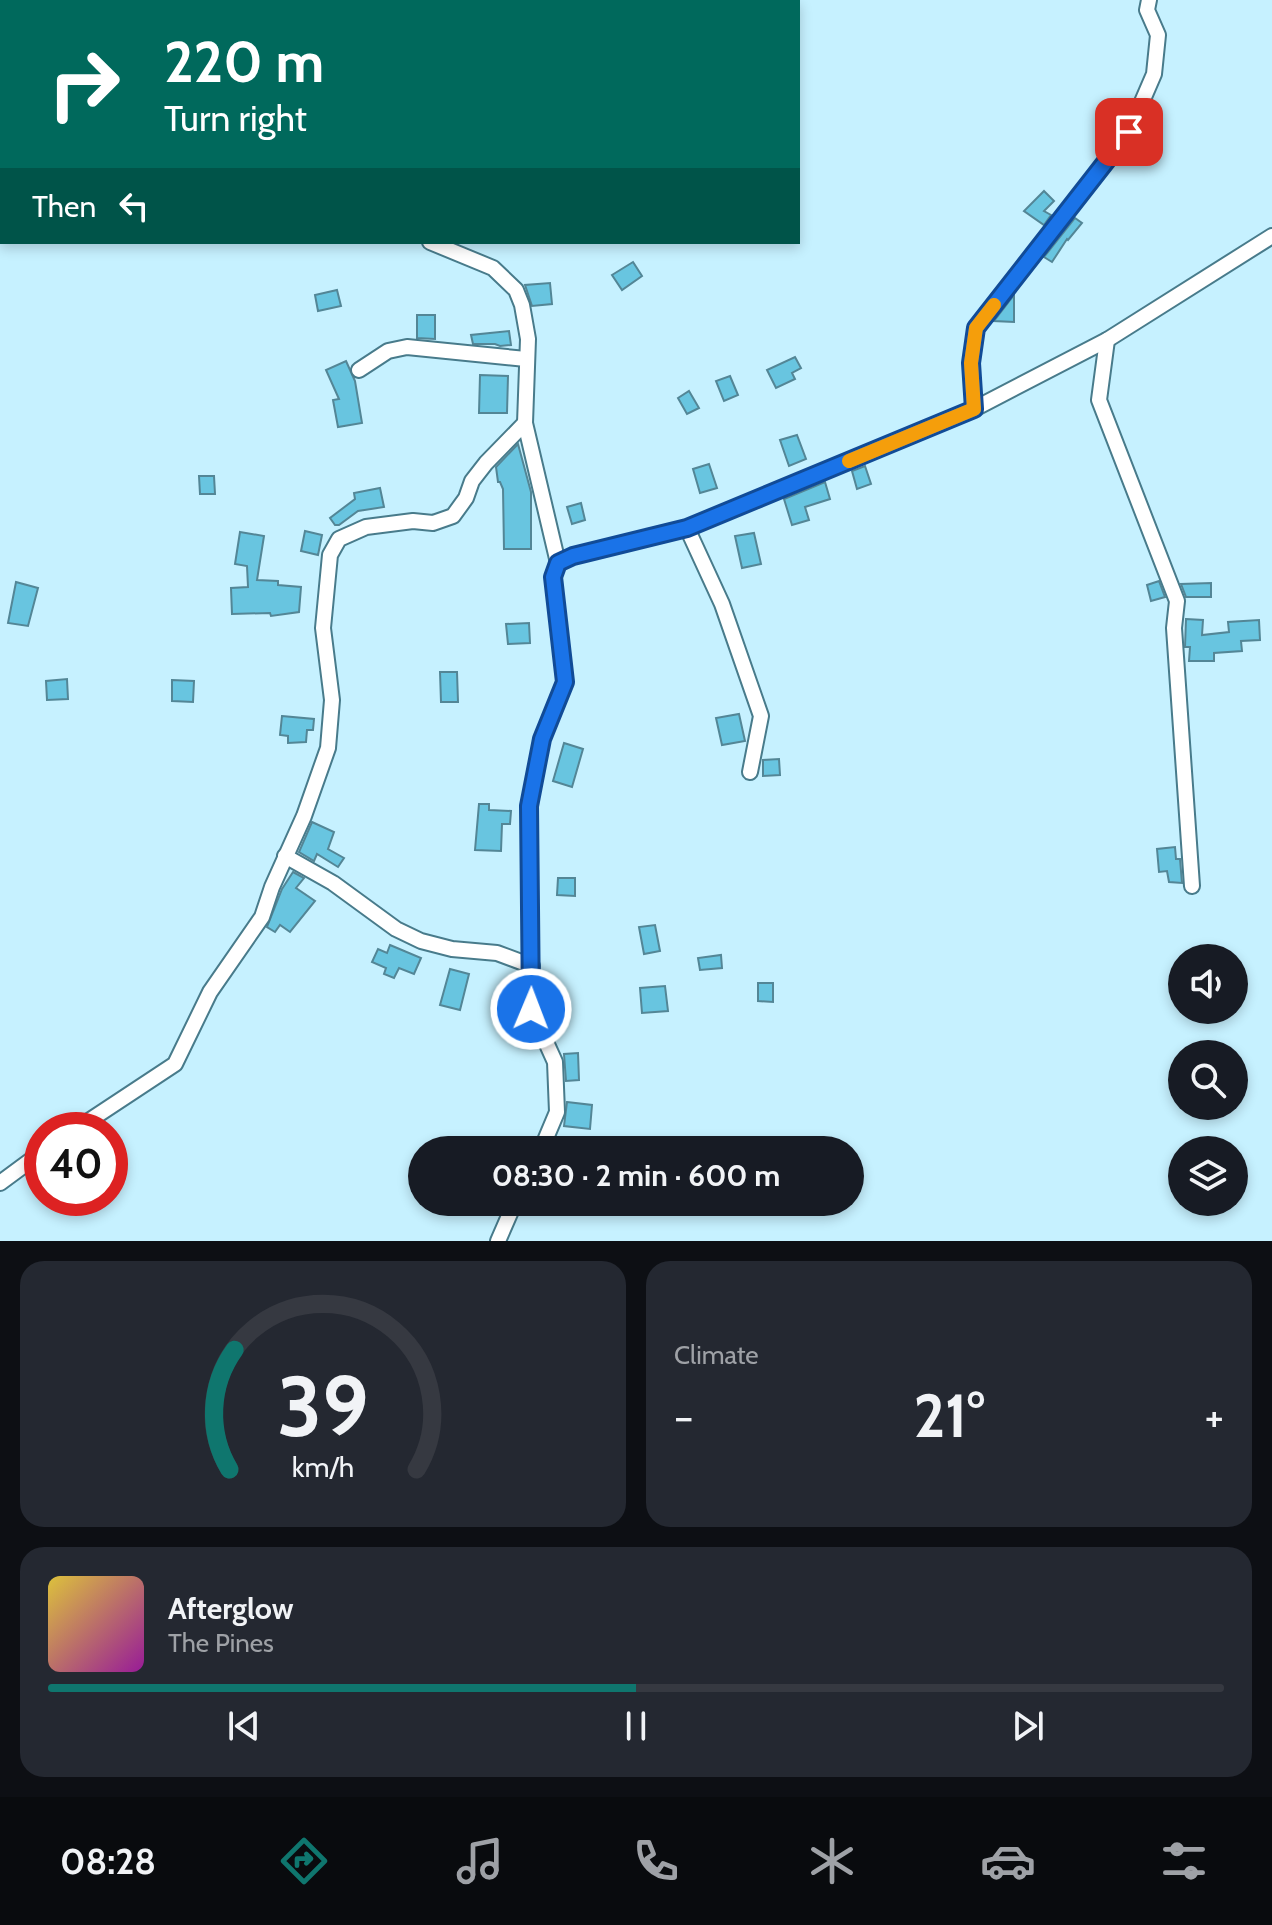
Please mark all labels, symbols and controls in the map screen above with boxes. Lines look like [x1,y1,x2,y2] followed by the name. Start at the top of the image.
[164,28,324,96] text: 220 m
[32,32,136,136] icon: right
[164,96,307,140] text: Turn right
[1095,98,1163,166] pin
[1107,110,1151,154] icon: arrive
[112,184,156,228] icon: left
[32,188,96,225] text: Then
[1168,944,1248,1216] map controls
[1168,944,1248,1024] button: sound
[489,967,573,1051] position arrow
[1168,1040,1248,1120] button: search
[24,1112,128,1216] speed limit sign: 40
[1168,1136,1248,1216] button: layers
[492,1157,780,1194] text: 08:30 · 2 min · 600 m
[674,1339,759,1371] text: Climate
[277,1356,369,1457] text: 39
[913,1379,985,1452] text: 21°
[674,1390,693,1443] text: −
[1205,1390,1224,1443] text: +
[292,1449,354,1484] text: km/h
[168,1590,294,1627] text: Afterglow
[168,1627,274,1659] text: The Pines
[222,1704,266,1748] icon: previous
[614,1704,658,1748] icon: pause
[1006,1704,1050,1748] icon: next
[276,1833,332,1889] icon: directions
[452,1833,508,1889] icon: music
[628,1833,684,1889] icon: phone
[804,1833,860,1889] icon: climate
[980,1833,1036,1889] icon: car
[1156,1833,1212,1889] icon: filters
[60,1839,156,1883] text: 08:28

